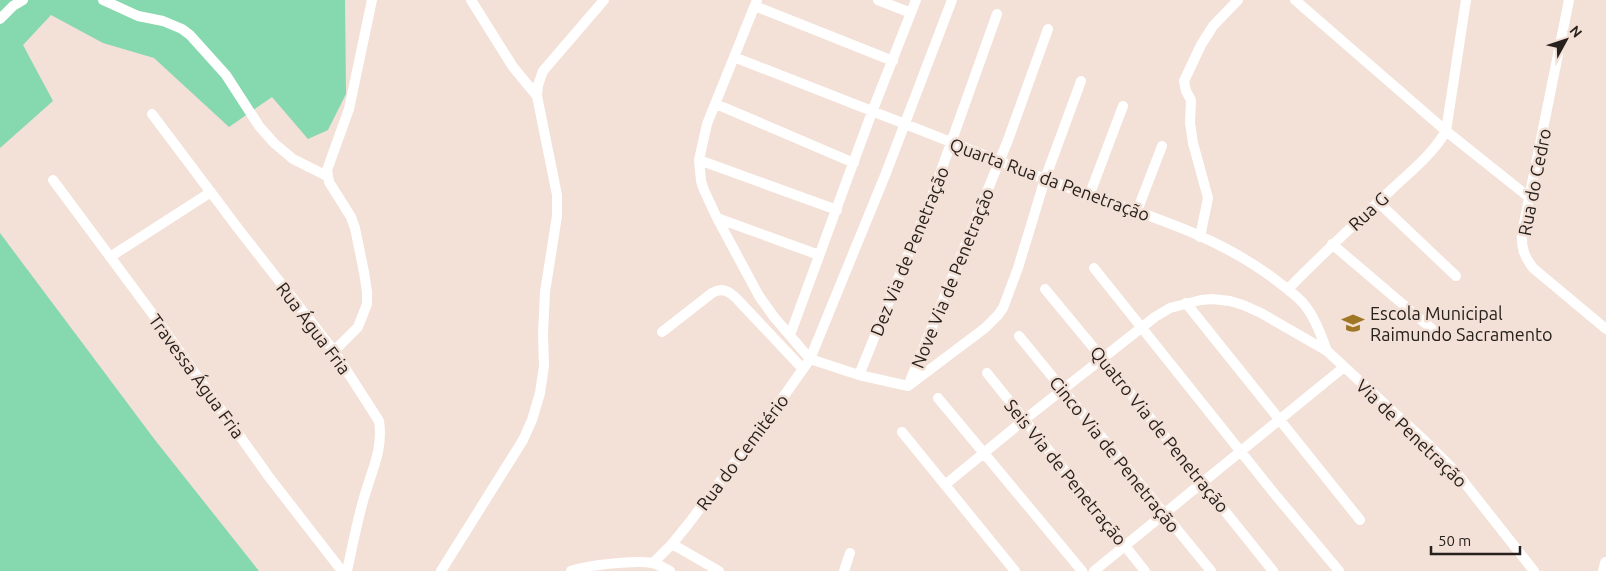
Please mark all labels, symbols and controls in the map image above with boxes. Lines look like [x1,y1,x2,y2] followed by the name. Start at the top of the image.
[1541,15,1591,65] north arrow
[1566,22,1585,41] text: N
[1514,127,1554,237] street label: Rua do Cedro
[947,133,1153,225] street label: Quarta Rua da Penetração
[866,163,952,339] street label: Dez Via de Penetração
[907,185,997,371] street label: Nove Via de Penetração
[1344,188,1392,234] street label: Rua G
[273,277,356,378] street label: Rua Água Fria
[1370,303,1553,344] place label: Escola Municipal Raimundo Sacramento
[145,309,250,442] street label: Travessa Água Fria
[1340,310,1366,336] school or university icon: Escola Municipal Raimundo Sacramento
[1086,342,1233,517] street label: Quatro Via de Penetração
[1046,372,1184,536] street label: Cinco Via de Penetração
[1352,375,1472,491] street label: Via de Penetração
[692,390,792,514] street label: Rua do Cemitério
[1001,395,1131,549] street label: Seis Via de Penetração
[1431,524,1520,556] scale bar
[1438,532,1471,549] text: 50 m

